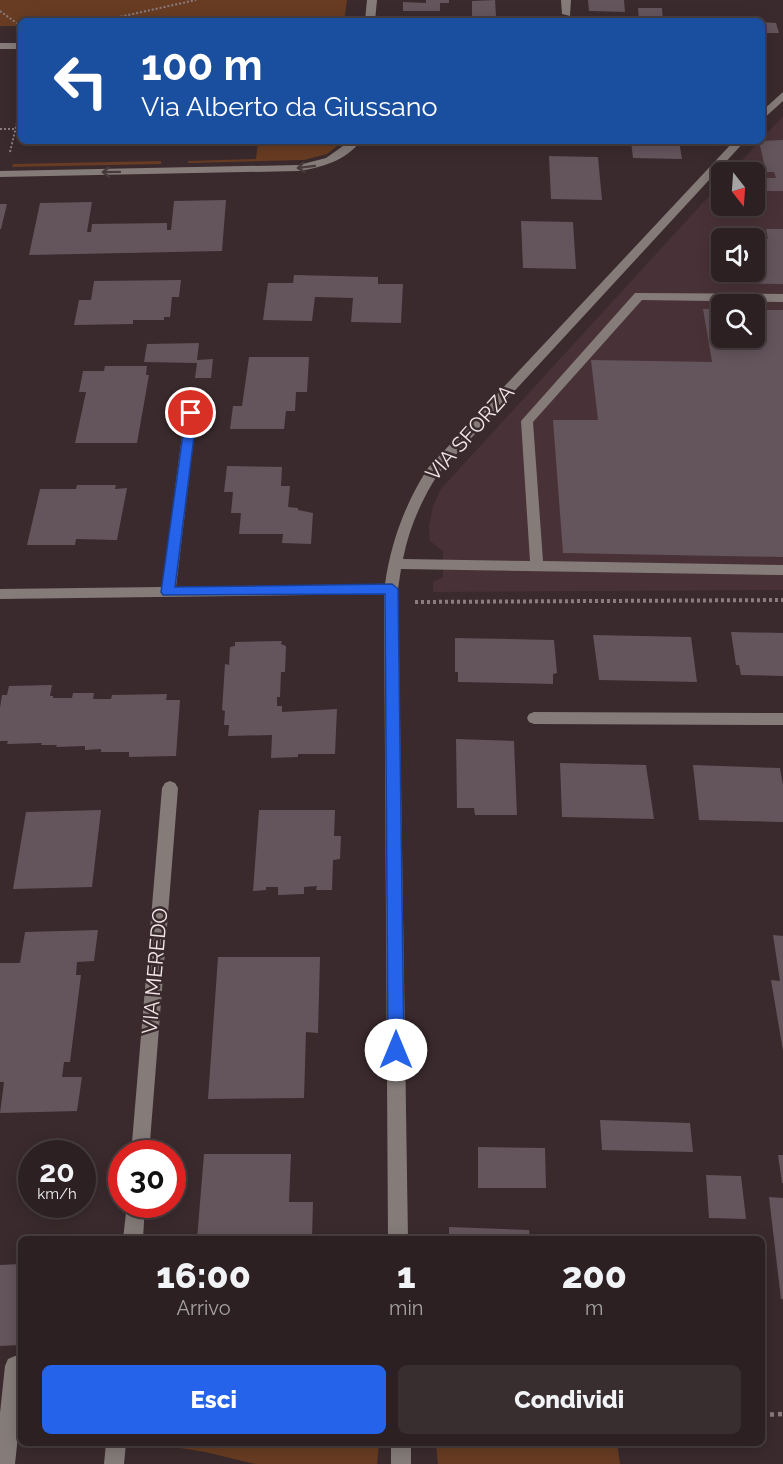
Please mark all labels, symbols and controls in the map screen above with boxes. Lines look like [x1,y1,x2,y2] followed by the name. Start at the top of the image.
[141,41,263,90] text: 100 m
[42,42,120,120] icon: left
[141,91,438,122] text: Via Alberto da Giussano
[297,162,316,173] one-way arrow
[711,162,765,216] north arrow
[711,162,765,348] map controls
[102,166,122,178] one-way arrow
[711,228,765,282] button: sound
[711,294,765,348] button: search
[420,380,519,486] street label: VIA SFORZA
[165,387,216,438] pin
[174,396,207,429] icon: arrive
[137,907,172,1035] street label: VIA MEREDO
[364,1018,428,1082] position arrow
[108,1140,186,1218] speed limit sign: 30
[39,1154,75,1189] text: 20
[37,1185,77,1203] text: km/h
[156,1254,251,1296] text: 16:00
[397,1254,416,1296] text: 1
[562,1254,627,1296] text: 200
[176,1296,231,1320] text: Arrivo
[389,1296,423,1320] text: min
[585,1296,603,1320] text: m
[42,1365,386,1434] button: Esci
[398,1365,741,1434] button: Condividi

